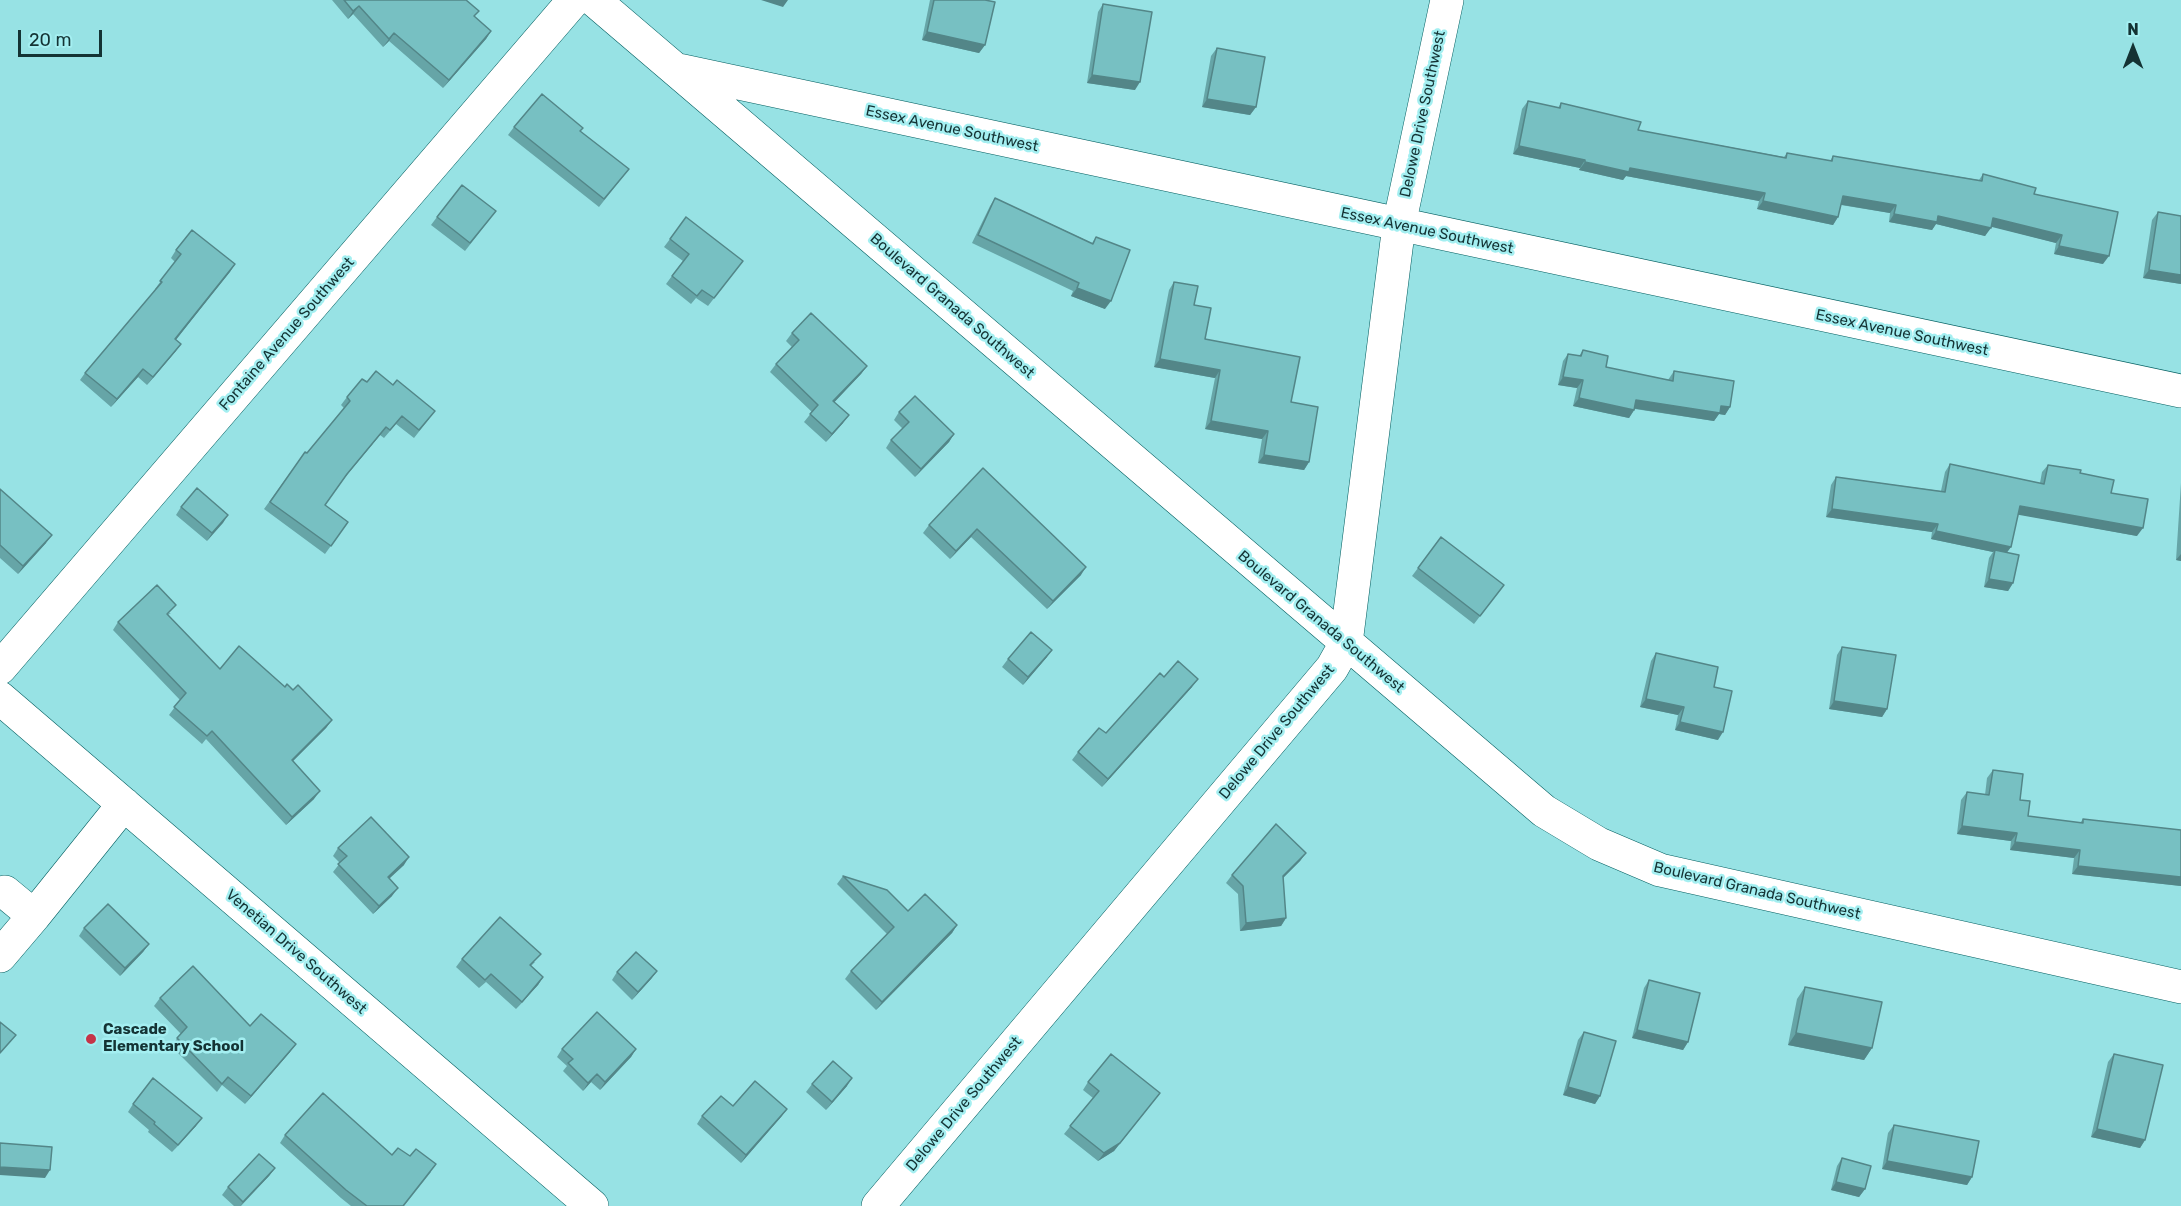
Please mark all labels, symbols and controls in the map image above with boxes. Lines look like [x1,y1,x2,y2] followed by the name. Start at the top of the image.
[21,18,105,56] scale bar
[2103,18,2163,78] north arrow
[2127,20,2139,39] text: N
[29,29,71,51] text: 20 m
[1397,29,1449,199] street label: Delowe Drive Southwest
[864,102,1040,156] street label: Essex Avenue Southwest
[1339,204,1515,258] street label: Essex Avenue Southwest
[866,230,1038,382] street label: Boulevard Granada Southwest
[216,254,358,414] street label: Fontaine Avenue Southwest
[1814,306,1990,360] street label: Essex Avenue Southwest
[1234,547,1408,697] street label: Boulevard Granada Southwest
[1215,661,1339,803] street label: Delowe Drive Southwest
[1652,858,1862,924] street label: Boulevard Granada Southwest
[222,886,370,1018] street label: Venetian Drive Southwest
[103,1021,244,1056] place label: Cascade Elementary School
[84,1032,98,1046] marker: Cascade Elementary School
[902,1033,1026,1175] street label: Delowe Drive Southwest

